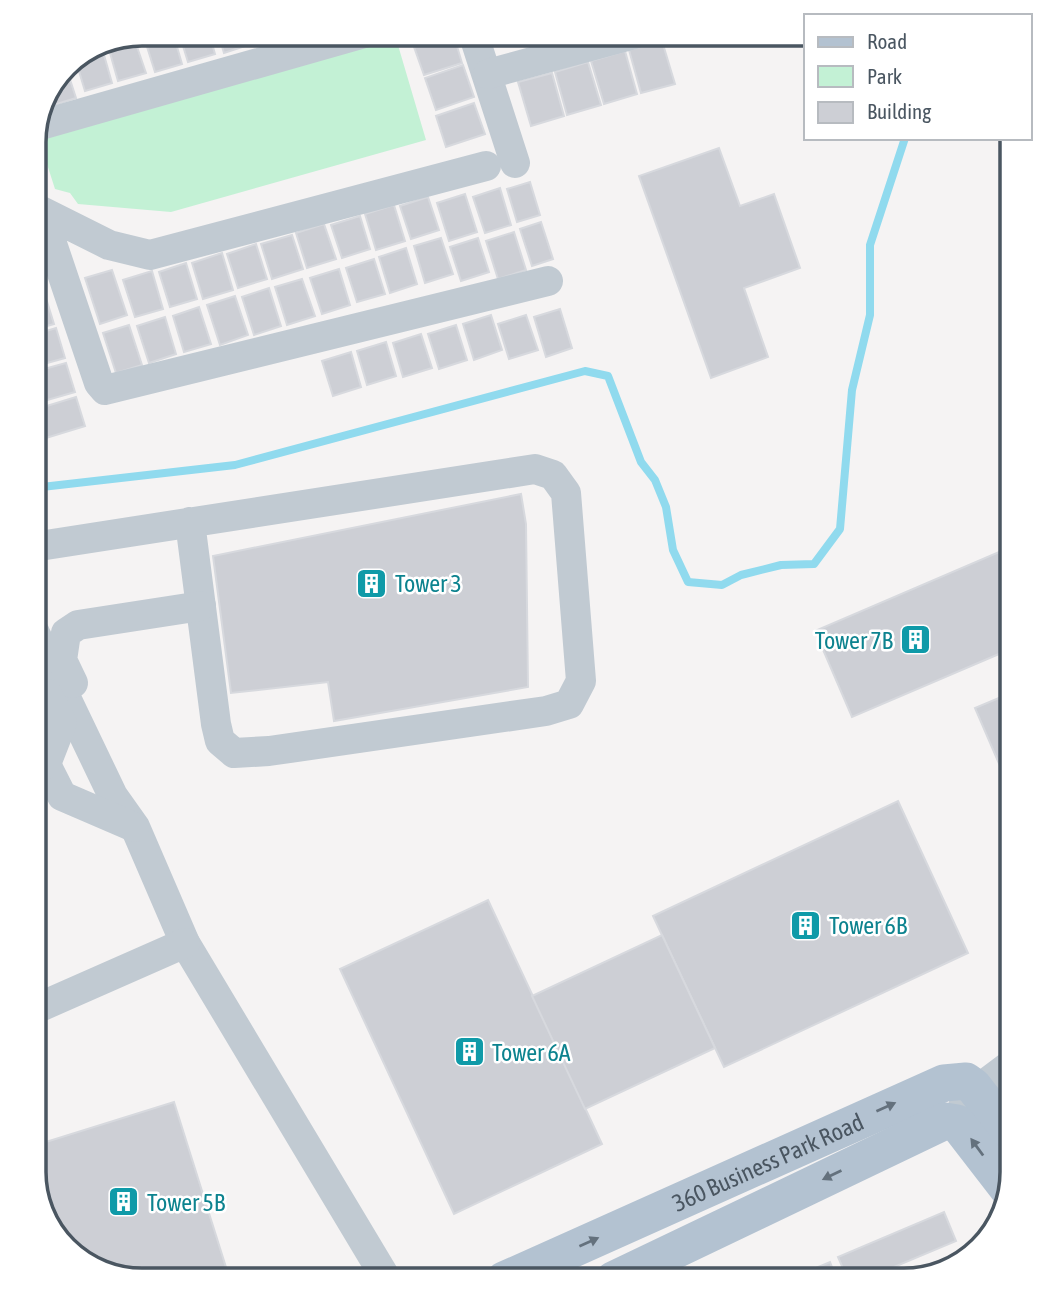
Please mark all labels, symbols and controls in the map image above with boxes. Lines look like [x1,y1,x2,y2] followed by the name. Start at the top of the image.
[804,14,1032,140] legend
[867,29,907,53] text: Road
[867,64,902,88] text: Park
[867,99,931,123] text: Building
[355,566,389,600] building icon: Tower 3
[395,570,462,597] place label: Tower 3
[899,623,933,657] building icon: Tower 7B
[815,627,894,654] place label: Tower 7B
[789,908,823,942] building icon: Tower 6B
[829,912,908,939] place label: Tower 6B
[452,1035,486,1069] building icon: Tower 6A
[492,1039,571,1066] place label: Tower 6A
[875,1101,896,1112] one-way arrow
[668,1107,867,1216] street label: 360 Business Park Road
[970,1138,984,1156] one-way arrow
[822,1169,842,1180] one-way arrow
[107,1185,141,1219] building icon: Tower 5B
[147,1189,226,1216] place label: Tower 5B
[579,1236,599,1247] one-way arrow

